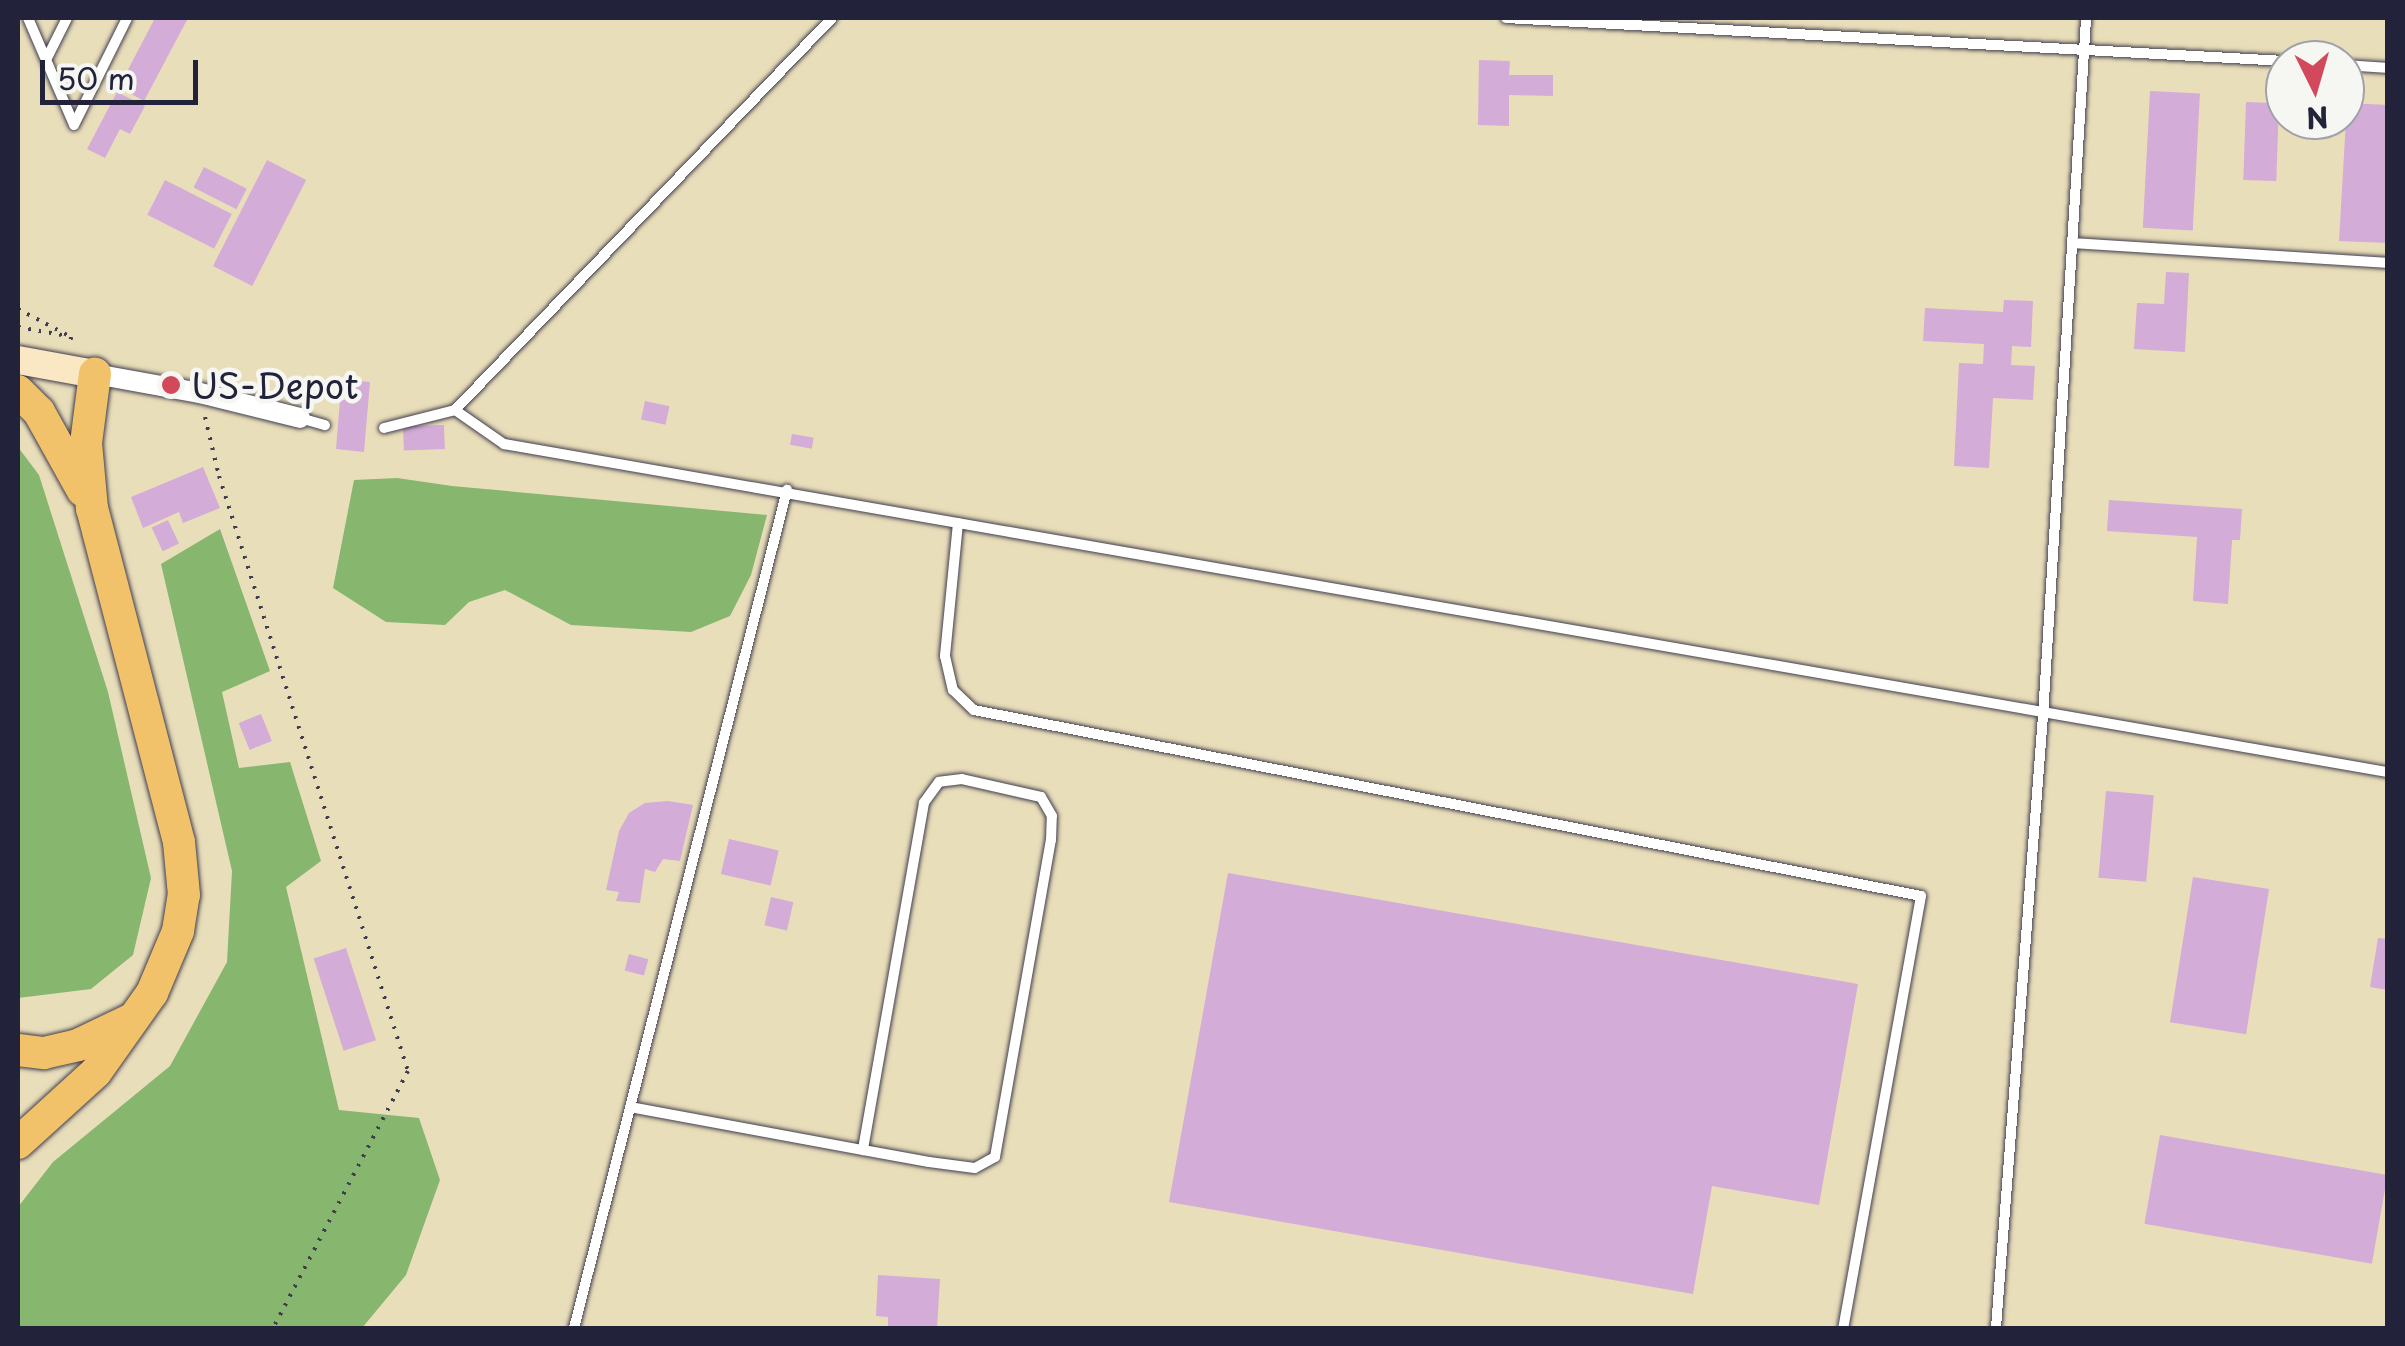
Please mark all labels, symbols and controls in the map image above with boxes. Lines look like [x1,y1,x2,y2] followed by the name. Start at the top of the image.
[45,40,202,102] scale bar
[2265,40,2365,140] north arrow
[57,55,135,100] text: 50 m
[2305,96,2330,141] text: N
[191,364,359,406] place label: US-Depot
[160,374,182,396] marker: US-Depot

